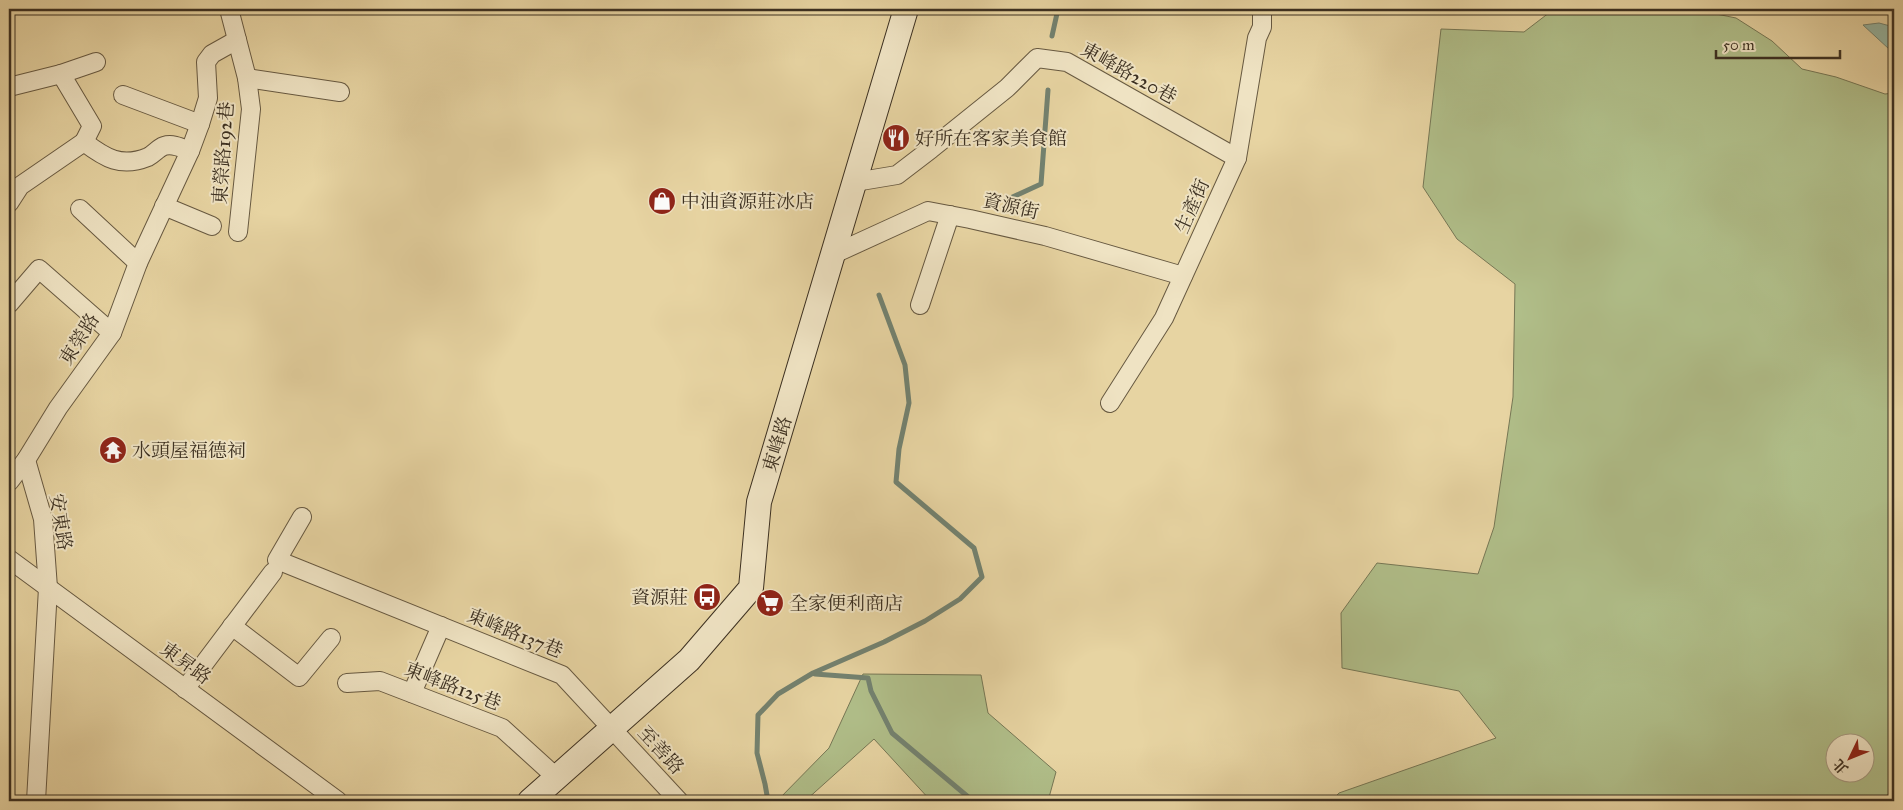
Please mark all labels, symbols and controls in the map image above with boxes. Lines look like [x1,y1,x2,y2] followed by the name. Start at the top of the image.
[1716,28,1839,60] scale bar
[1723,36,1755,54] text: 50 m
[1077,37,1181,109] street label: 東峰路220巷
[208,101,238,205] street label: 東榮路192巷
[881,123,911,153] restaurant icon: 好所在客家美食館
[915,127,1067,150] place label: 好所在客家美食館
[1170,175,1214,237] street label: 生產街
[647,186,677,216] shop icon: 中油資源莊冰店
[981,188,1041,224] street label: 資源街
[681,190,814,213] place label: 中油資源莊冰店
[54,309,104,369] street label: 東榮路
[758,413,796,475] street label: 東峰路
[98,435,128,465] temple icon: 水頭屋福德祠
[132,439,246,462] place label: 水頭屋福德祠
[45,492,77,552] street label: 安東路
[692,582,722,612] bus stop icon: 資源莊
[631,586,688,609] place label: 資源莊
[755,588,785,618] supermarket icon: 全家便利商店
[789,592,903,615] place label: 全家便利商店
[464,603,566,663] street label: 東峰路137巷
[156,637,216,689] street label: 東昇路
[401,657,505,715] street label: 東峰路125巷
[633,721,689,779] street label: 至善路
[1826,732,1876,782] north arrow
[1830,756,1852,777] text: 北

